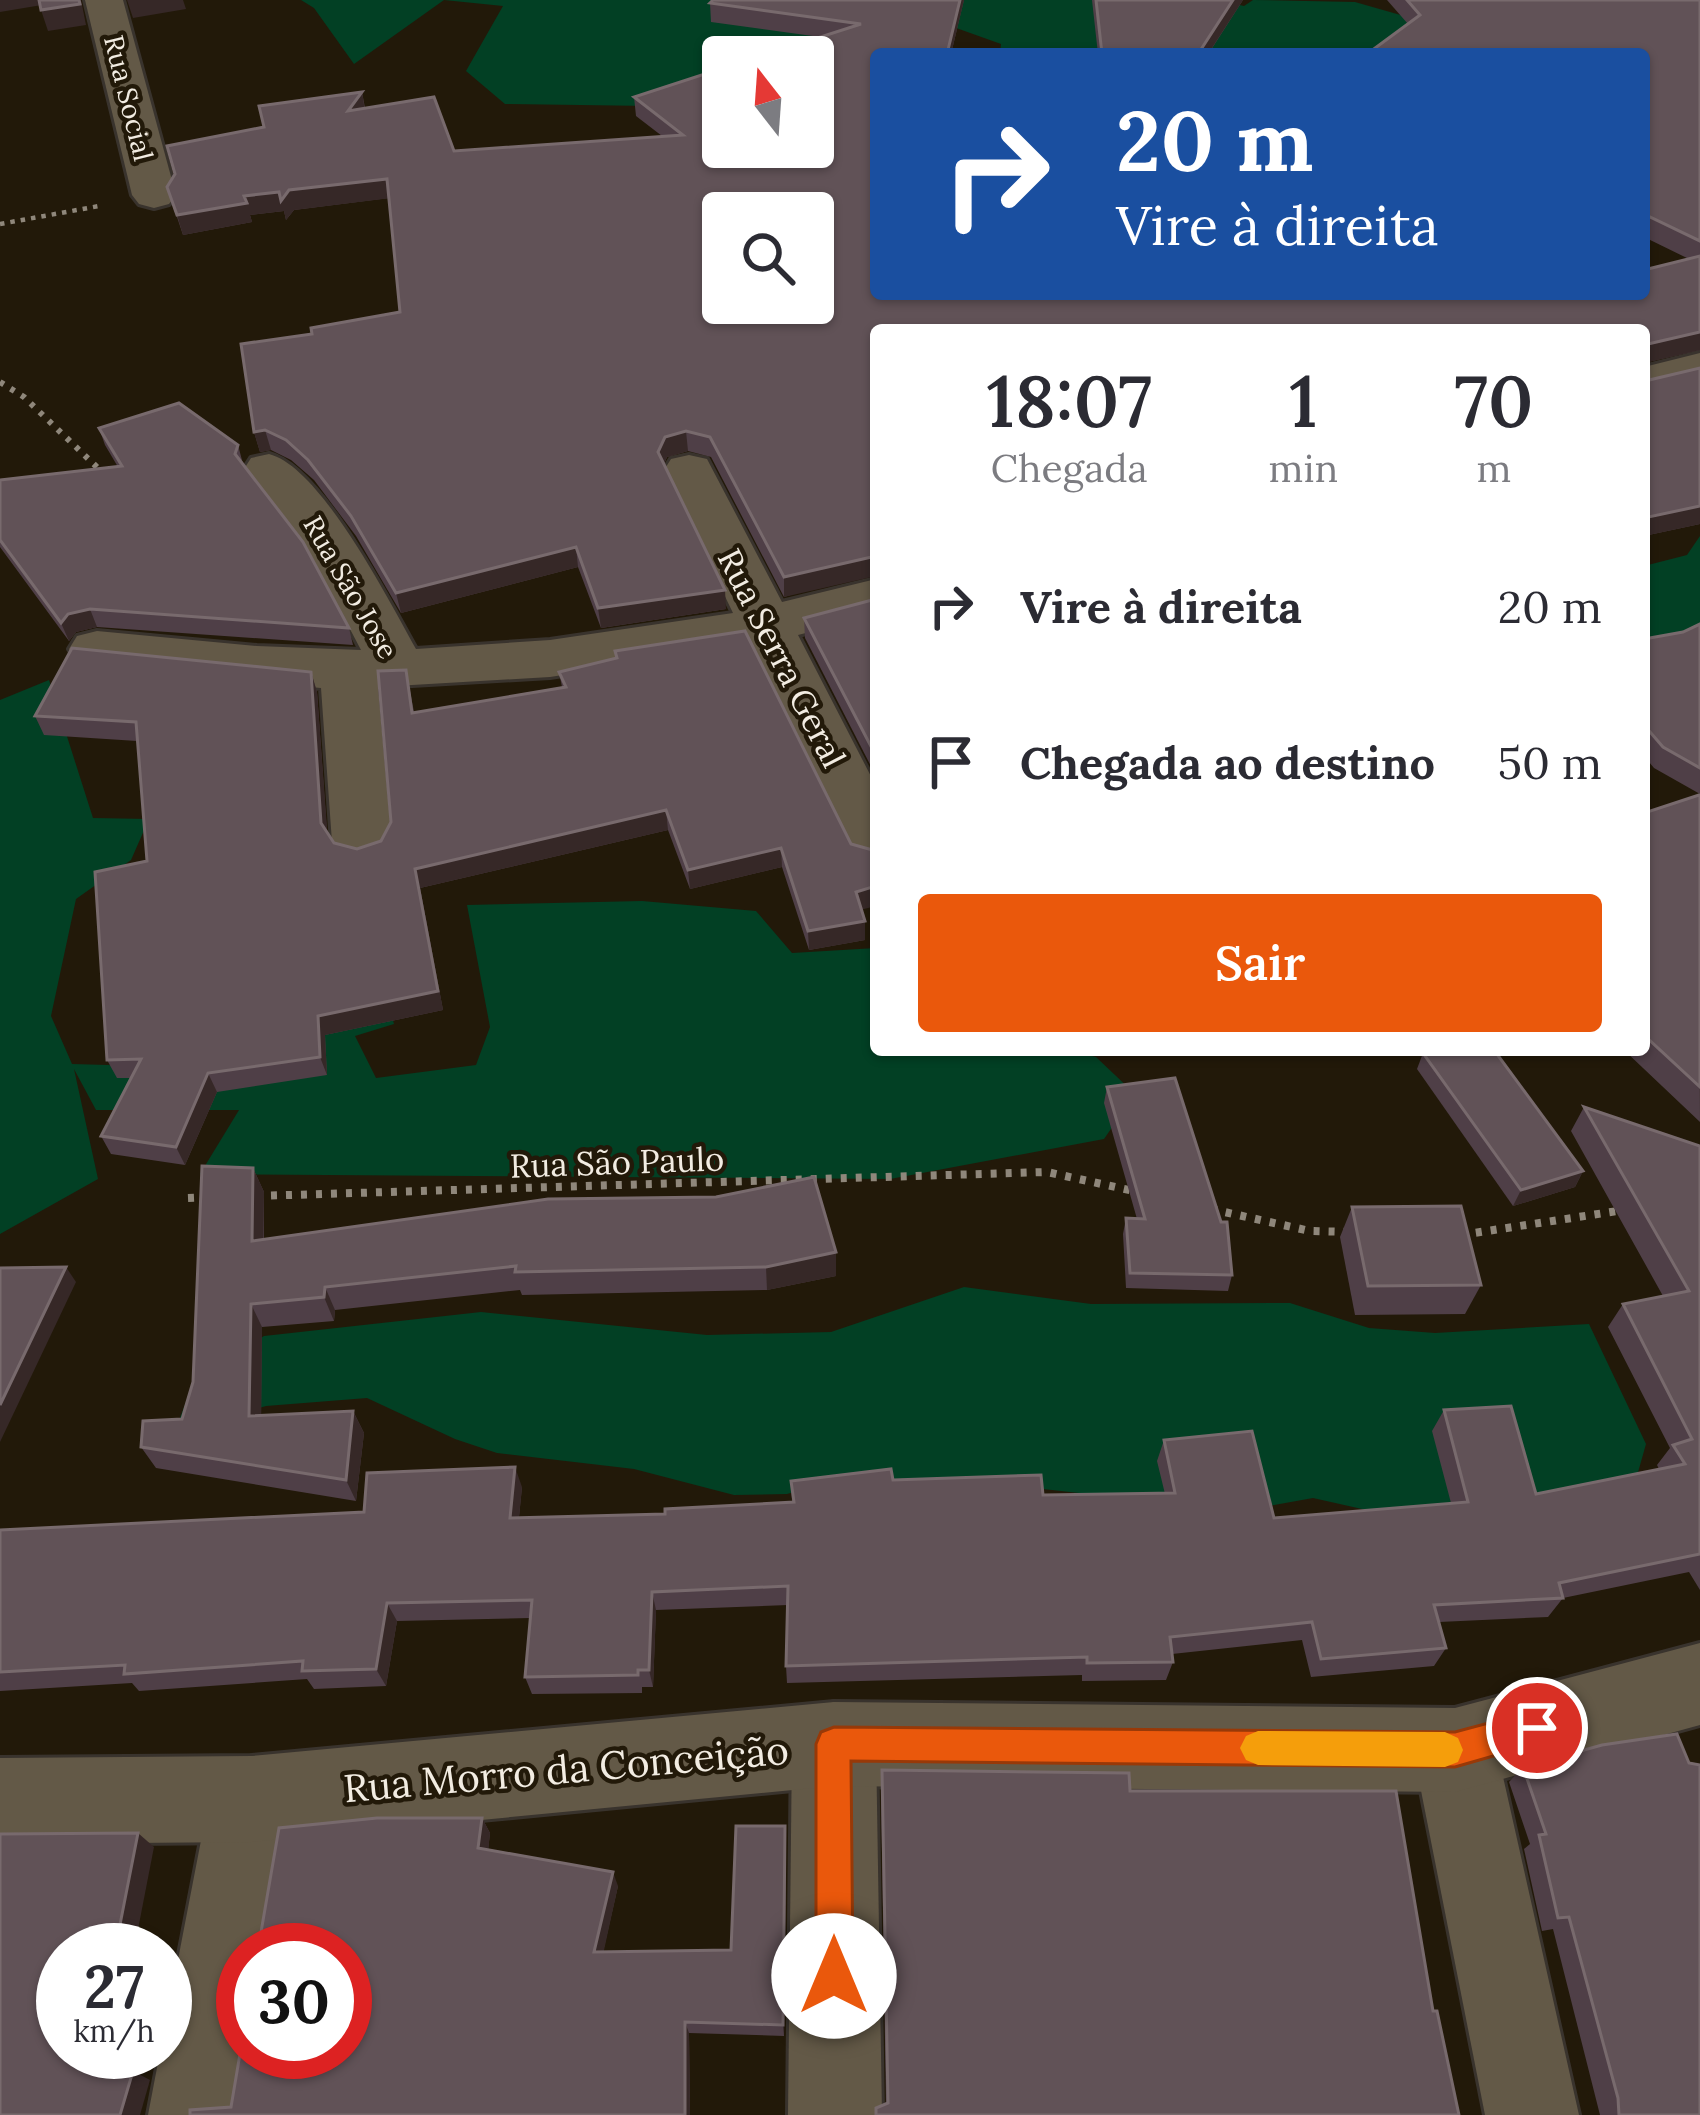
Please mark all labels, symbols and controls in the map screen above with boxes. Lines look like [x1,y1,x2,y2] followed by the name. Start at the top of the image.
[97,32,161,164] street label: Rua Social
[702,36,834,168] north arrow
[702,36,834,324] map controls
[1116,86,1314,194] text: 20 m
[918,96,1074,252] icon: right
[1116,191,1439,260] text: Vire à direita
[702,192,834,324] button: search
[986,355,1152,447] text: 18:07
[1289,355,1317,447] text: 1
[1455,355,1534,447] text: 70
[991,443,1148,493] text: Chegada
[1269,443,1338,493] text: min
[1477,443,1511,493] text: m
[296,510,406,664] street label: Rua São Jose
[709,542,855,774] street label: Rua Serra Geral
[918,573,984,639] icon: right
[1020,578,1302,635] text: Vire à direita
[1498,578,1602,635] text: 20 m
[918,729,984,795] icon: arrive
[1020,734,1435,791] text: Chegada ao destino
[1497,734,1602,791] text: 50 m
[918,894,1602,1032] button: Sair
[509,1137,725,1187] street label: Rua São Paulo
[1486,1677,1588,1779] pin
[1504,1695,1570,1761] icon: arrive
[341,1725,791,1813] street label: Rua Morro da Conceição
[771,1913,897,2039] position arrow
[216,1923,372,2079] speed limit sign: 30
[84,1948,144,2024] text: 27
[73,2012,155,2050] text: km/h

